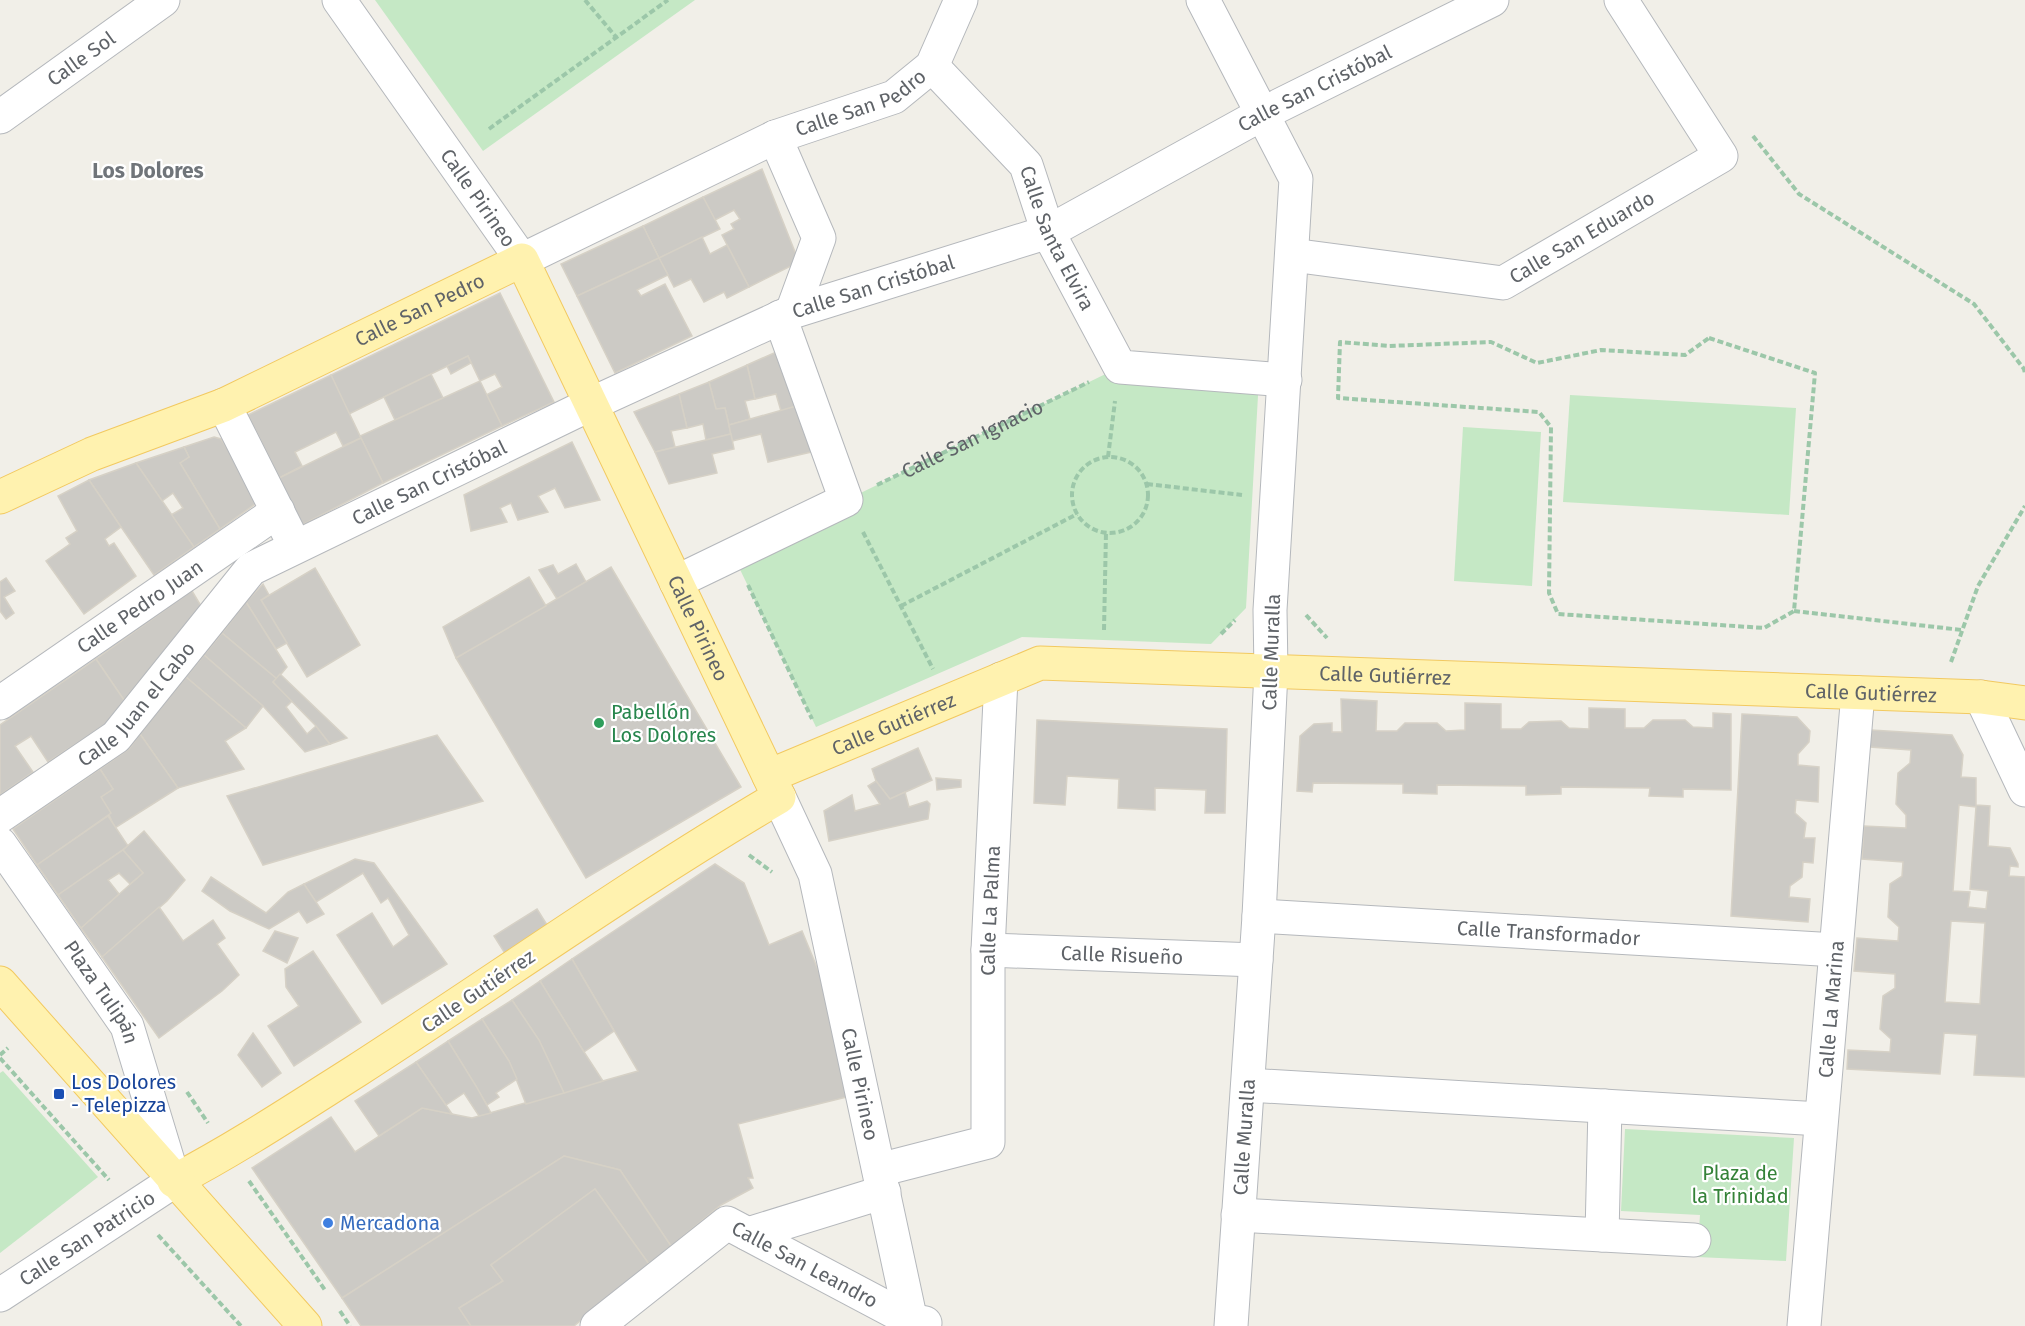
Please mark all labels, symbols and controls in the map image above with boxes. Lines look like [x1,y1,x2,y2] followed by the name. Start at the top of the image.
[43,26,120,91] street label: Calle Sol
[1234,40,1396,137] street label: Calle San Cristóbal
[792,64,931,141] street label: Calle San Pedro
[436,144,521,252] street label: Calle Pirineo
[92,158,204,184] district label: Los Dolores
[1015,163,1100,314] street label: Calle Santa Elvira
[1505,185,1659,289] street label: Calle San Eduardo
[789,250,958,323] street label: Calle San Cristóbal
[351,268,488,351] street label: Calle San Pedro
[898,394,1047,483] street label: Calle San Ignacio
[348,435,511,530] street label: Calle San Cristóbal
[72,554,208,658] street label: Calle Pedro Juan
[663,571,734,685] street label: Calle Pirineo
[1257,593,1285,711] street label: Calle Muralla
[73,637,200,772] street label: Calle Juan el Cabo
[1319,661,1452,690] street label: Calle Gutiérrez
[1804,679,1937,707] street label: Calle Gutiérrez
[828,687,959,761] street label: Calle Gutiérrez
[611,700,716,747] place label: Pabellón Los Dolores
[592,716,606,730] marker: Pabellón Los Dolores
[976,845,1005,976] street label: Calle La Palma
[1456,916,1641,950] street label: Calle Transformador
[59,936,144,1047] street label: Plaza Tulipán
[1813,939,1849,1079] street label: Calle La Marina
[1060,941,1184,969] street label: Calle Risueño
[417,944,540,1038] street label: Calle Gutiérrez
[836,1026,884,1143] street label: Calle Pirineo
[71,1070,176,1117] place label: Los Dolores - Telepizza
[1228,1078,1260,1196] street label: Calle Muralla
[52,1087,66,1101] marker: Los Dolores - Telepizza
[1691,1161,1789,1208] park label: Plaza de la Trinidad
[15,1185,159,1291] street label: Calle San Patricio
[340,1211,440,1235] place label: Mercadona
[321,1216,335,1230] marker: Mercadona
[728,1216,882,1313] street label: Calle San Leandro

